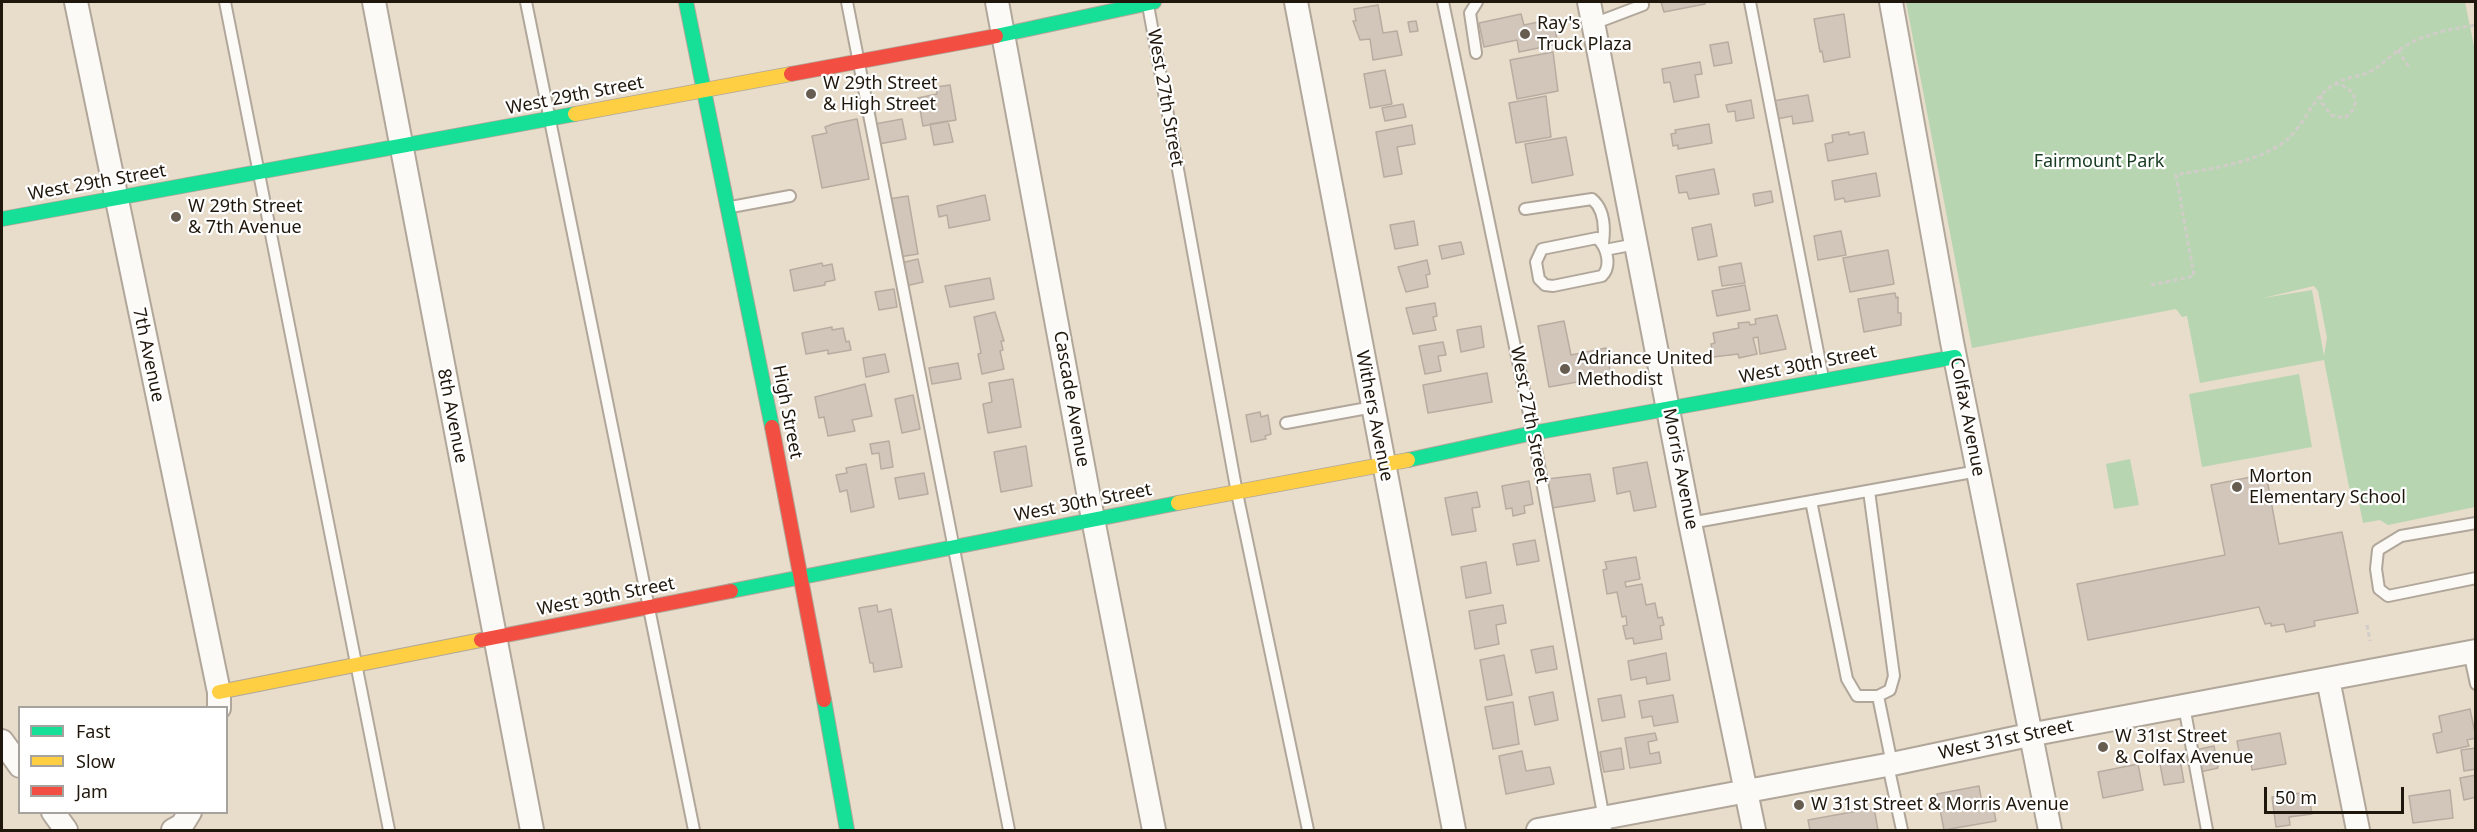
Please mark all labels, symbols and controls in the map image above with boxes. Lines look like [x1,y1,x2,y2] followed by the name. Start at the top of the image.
[1537,13,1632,56] place label: Ray's Truck Plaza
[1142,27,1188,169] street label: West 27th Street
[1518,27,1532,41] marker: Ray's Truck Plaza
[504,72,646,120] street label: West 29th Street
[823,73,938,116] place label: W 29th Street & High Street
[804,87,818,101] marker: W 29th Street & High Street
[2034,151,2164,173] park label: Fairmount Park
[26,160,168,206] street label: West 29th Street
[188,196,303,238] place label: W 29th Street & 7th Avenue
[169,210,183,224] marker: W 29th Street & 7th Avenue
[127,306,169,404] street label: 7th Avenue
[1048,329,1094,469] street label: Cascade Avenue
[1737,341,1879,389] street label: West 30th Street
[1505,344,1553,486] street label: West 27th Street
[1577,348,1713,391] place label: Adriance United Methodist
[1351,349,1397,483] street label: Withers Avenue
[1945,356,1989,478] street label: Colfax Avenue
[1558,362,1572,376] marker: Adriance United Methodist
[767,363,807,461] street label: High Street
[432,367,472,465] street label: 8th Avenue
[1658,406,1702,532] street label: Morris Avenue
[2249,466,2406,508] place label: Morton Elementary School
[1012,479,1154,527] street label: West 30th Street
[2230,480,2244,494] marker: Morton Elementary School
[535,573,677,621] street label: West 30th Street
[18,706,228,814] legend
[1937,715,2075,765] street label: West 31st Street
[76,719,111,743] text: Fast
[2115,726,2253,768] place label: W 31st Street & Colfax Avenue
[2096,740,2110,754] marker: W 31st Street & Colfax Avenue
[76,749,115,773] text: Slow
[2267,775,2406,813] scale bar
[76,779,108,803] text: Jam
[2275,785,2317,809] text: 50 m
[1811,794,2069,816] place label: W 31st Street & Morris Avenue
[1792,798,1806,812] marker: W 31st Street & Morris Avenue

